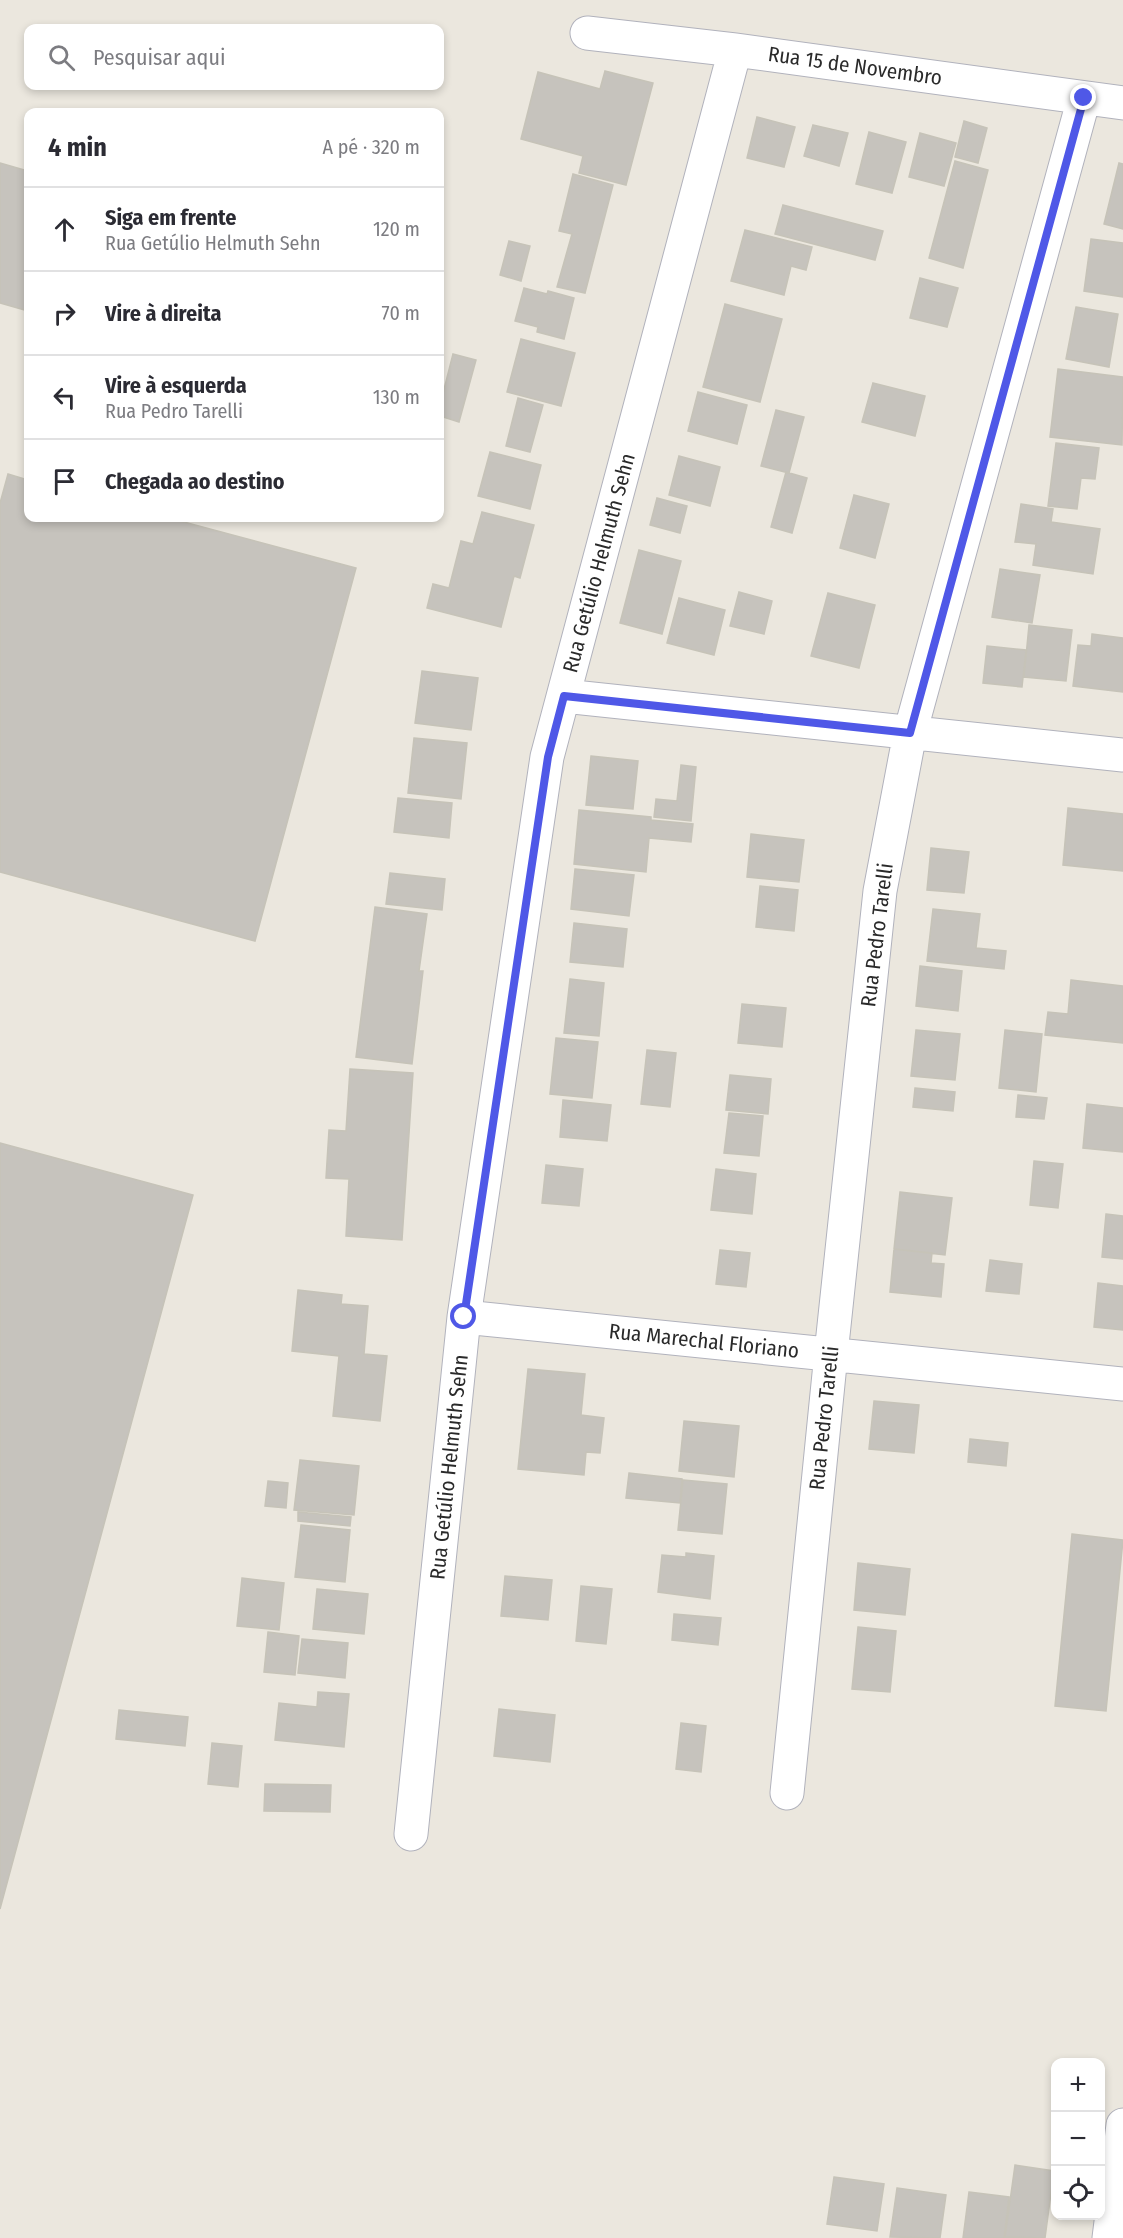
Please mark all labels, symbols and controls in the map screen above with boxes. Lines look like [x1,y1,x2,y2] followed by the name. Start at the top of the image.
[24,24,444,90] search box
[45,41,78,74] icon: search
[766,41,944,91] street label: Rua 15 de Novembro
[93,44,225,71] text: Pesquisar aqui
[1070,84,1096,110] route end
[48,132,107,163] text: 4 min
[322,135,420,159] text: A pé · 320 m
[105,204,236,231] text: Siga em frente
[48,213,81,246] icon: ahead
[373,217,420,241] text: 120 m
[105,231,321,255] text: Rua Getúlio Helmuth Sehn
[48,297,81,330] icon: right
[105,300,221,327] text: Vire à direita
[382,301,420,325] text: 70 m
[105,372,247,399] text: Vire à esquerda
[48,381,81,414] icon: left
[373,385,420,409] text: 130 m
[105,399,243,423] text: Rua Pedro Tarelli
[557,450,641,676] street label: Rua Getúlio Helmuth Sehn
[48,465,81,498] icon: arrive
[105,468,285,495] text: Chegada ao destino
[855,862,899,1008] street label: Rua Pedro Tarelli
[450,1303,476,1329] route start
[608,1318,800,1364] street label: Rua Marechal Floriano
[804,1345,844,1491] street label: Rua Pedro Tarelli
[424,1353,474,1581] street label: Rua Getúlio Helmuth Sehn
[1051,2058,1105,2220] map controls
[1051,2058,1105,2112] button: +
[1051,2112,1105,2166] button: −
[1051,2166,1105,2220] button: locate

